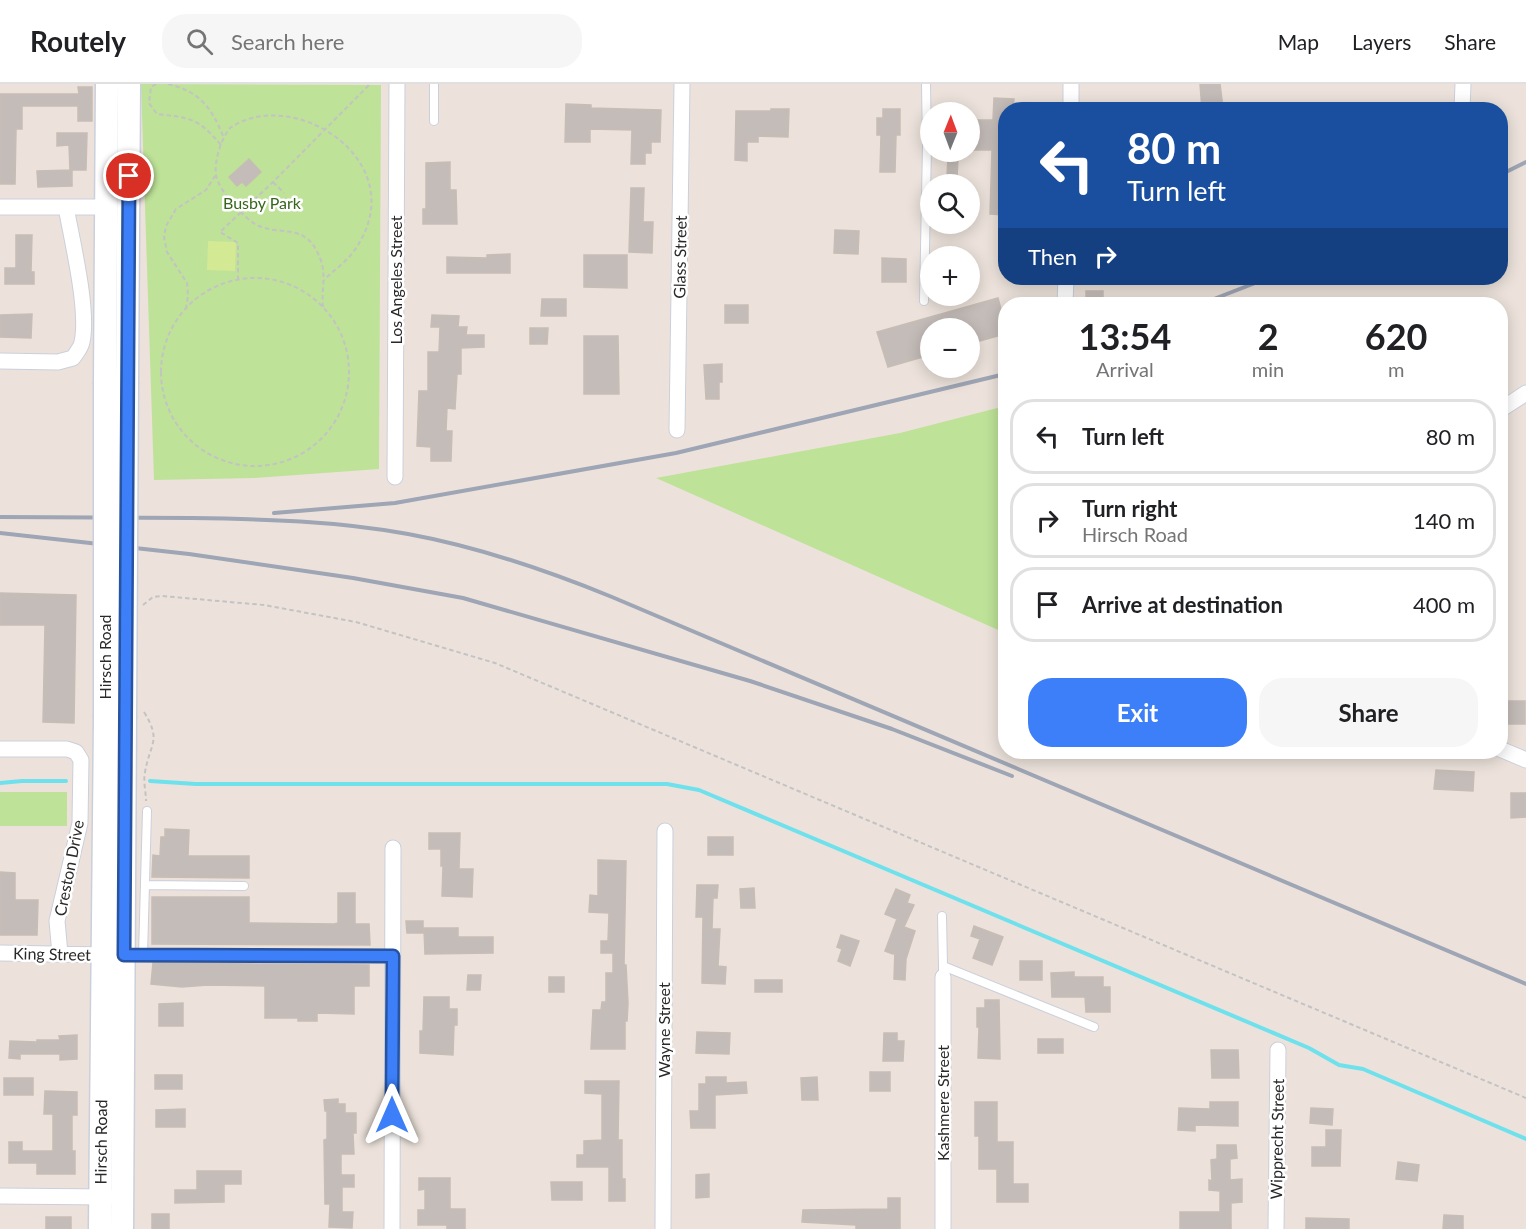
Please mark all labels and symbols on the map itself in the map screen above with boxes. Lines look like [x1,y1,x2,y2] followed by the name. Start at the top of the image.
[920,102,980,162] north arrow
[103,150,154,201] pin
[223,193,302,212] park label: Busby Park
[386,215,405,344] street label: Los Angeles Street
[669,215,690,299] street label: Glass Street
[95,615,114,699] street label: Hirsch Road
[50,818,87,918] street label: Creston Drive
[13,943,91,964] street label: King Street
[654,982,673,1078] street label: Wayne Street
[933,1045,952,1161] street label: Kashmere Street
[1266,1078,1287,1199] street label: Wipprecht Street
[360,1083,424,1147] position arrow
[90,1099,110,1185] street label: Hirsch Road

